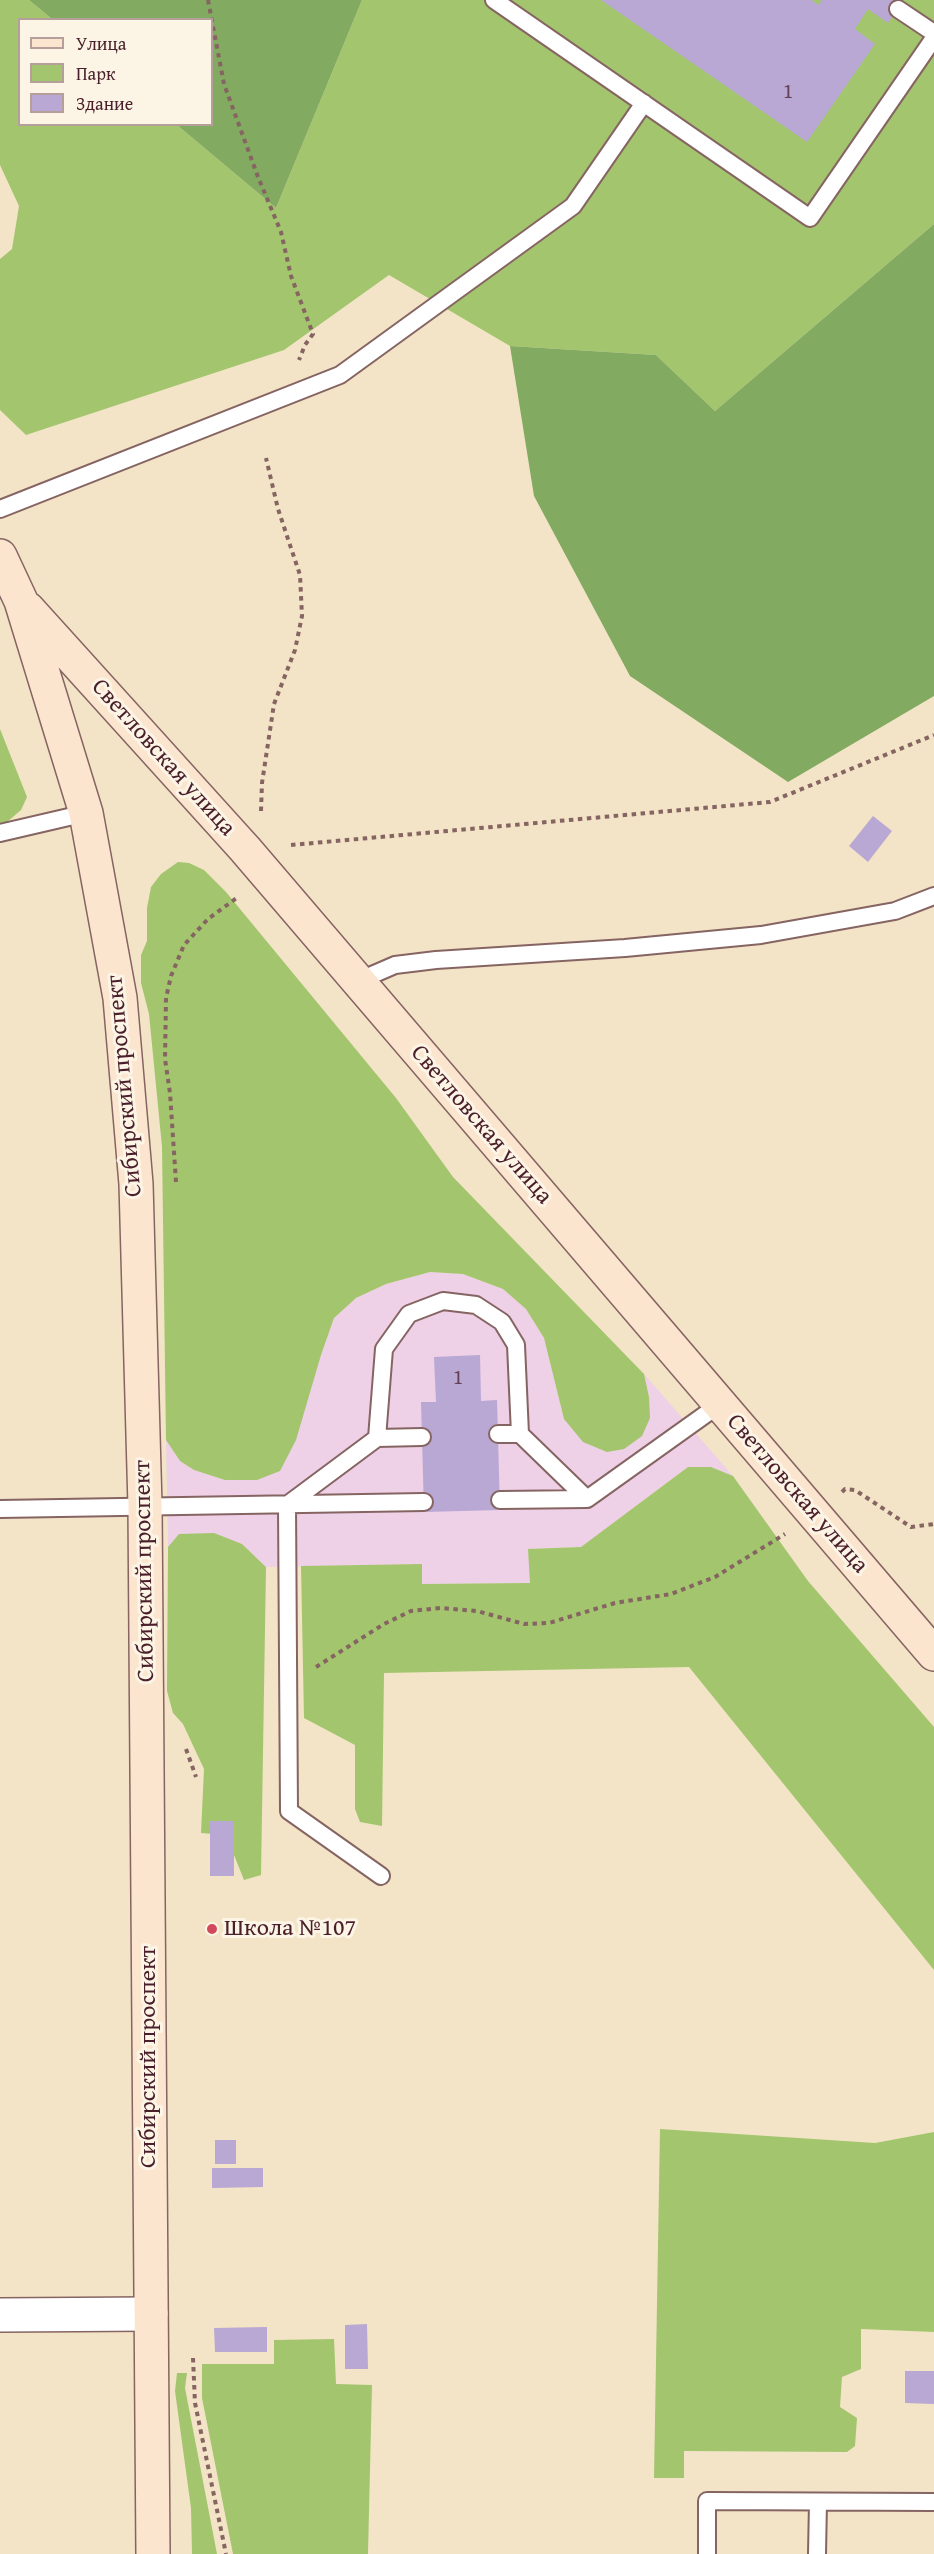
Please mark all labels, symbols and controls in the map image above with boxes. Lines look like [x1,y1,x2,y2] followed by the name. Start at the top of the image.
[18,18,213,126] legend
[76,30,126,57] text: Улица
[76,60,115,87] text: Парк
[783,80,793,106] house number: 1
[76,90,133,117] text: Здание
[85,673,241,843] street label: Светловская улица
[101,974,149,1198] street label: Сибирский проспект
[404,1039,558,1211] street label: Светловская улица
[453,1366,463,1392] house number: 1
[720,1408,874,1580] street label: Светловская улица
[129,1460,161,1682] street label: Сибирский проспект
[224,1915,356,1943] place label: Школа №107
[205,1922,219,1936] marker: Школа №107
[135,1946,163,2168] street label: Сибирский проспект

